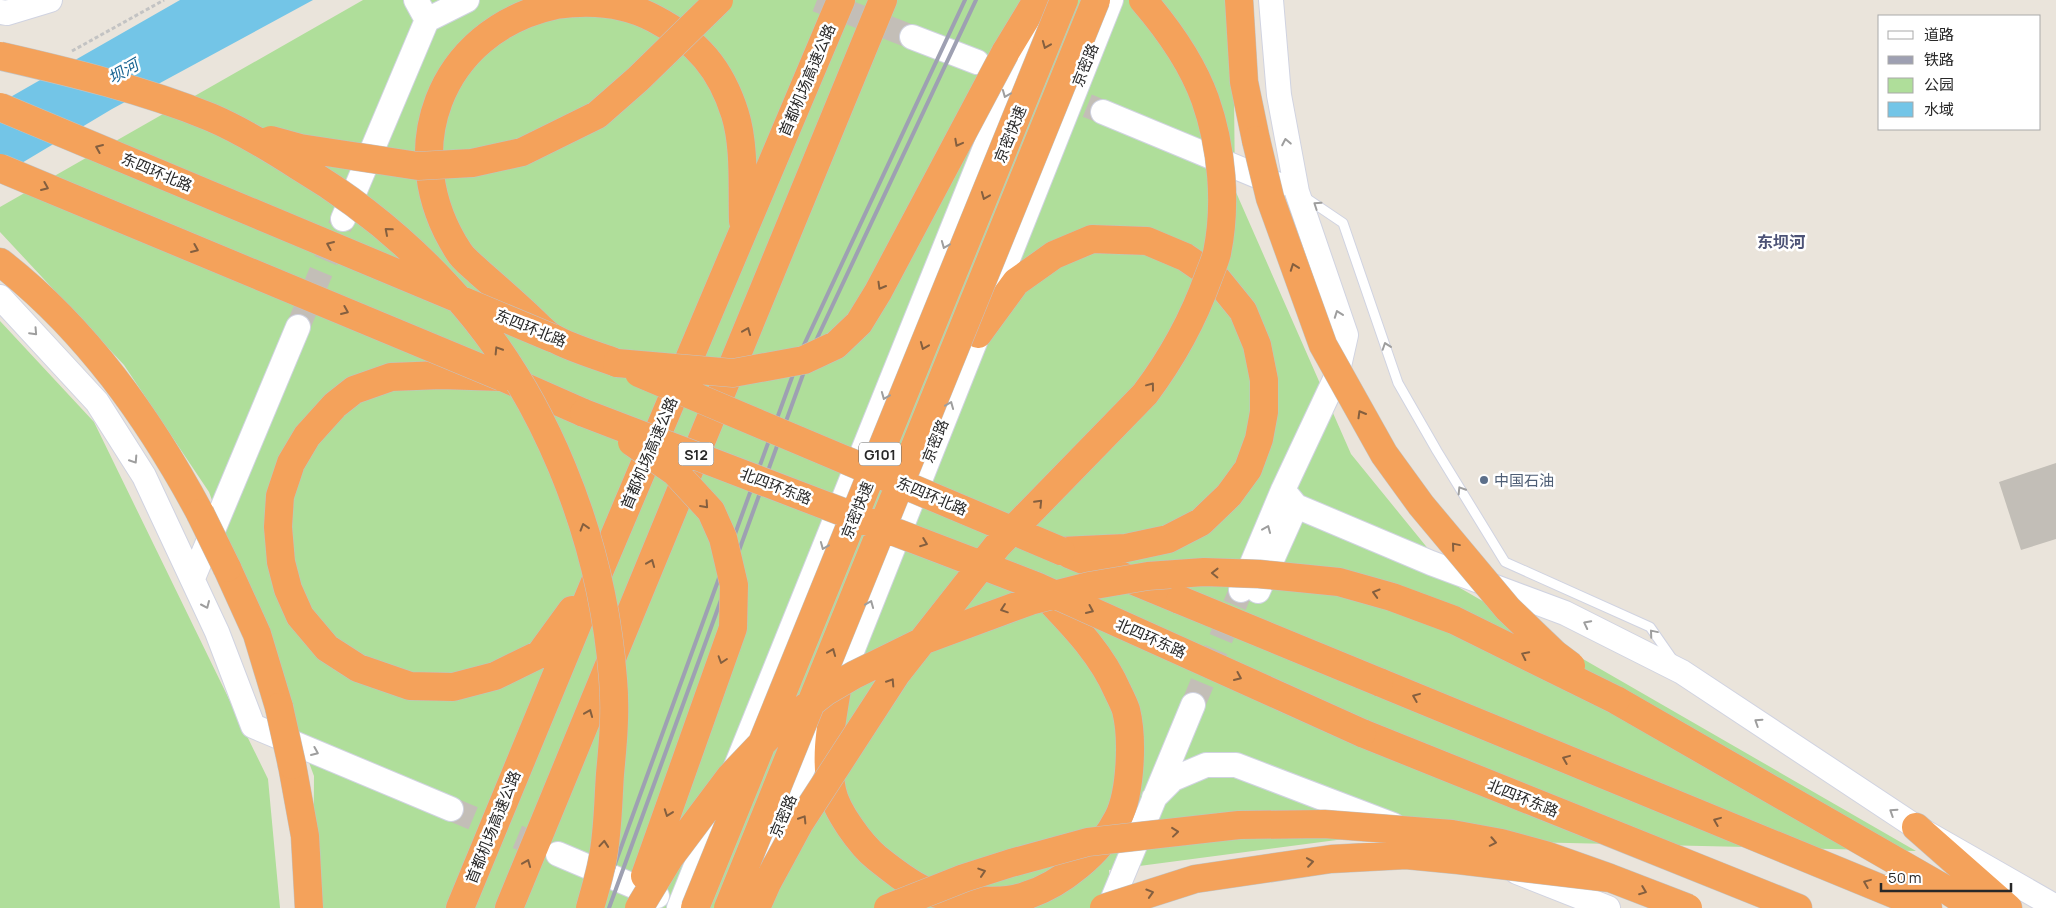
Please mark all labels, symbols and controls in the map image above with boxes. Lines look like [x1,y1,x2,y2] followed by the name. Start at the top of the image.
[1878,15,2041,130] legend
[774,21,840,139] street label: 首都机场高速公路
[1924,24,1954,45] text: 道路
[1042,40,1052,49] one-way arrow
[1067,40,1103,90] street label: 京密路
[1924,49,1954,70] text: 铁路
[104,52,145,89] water label: 坝河
[1924,74,1954,95] text: 公园
[1002,89,1012,98] one-way arrow
[1924,99,1954,120] text: 水域
[989,102,1031,166] street label: 京密快速
[954,137,964,146] one-way arrow
[1282,137,1292,146] one-way arrow
[95,144,104,155] one-way arrow
[118,148,196,196] street label: 东四环北路
[40,180,49,191] one-way arrow
[981,191,991,200] one-way arrow
[1313,202,1322,211] one-way arrow
[385,228,394,237] one-way arrow
[1757,231,1805,253] district label: 东坝河
[326,240,335,251] one-way arrow
[941,240,952,249] one-way arrow
[190,243,199,253] one-way arrow
[1290,263,1300,272] one-way arrow
[878,281,888,290] one-way arrow
[492,304,570,352] street label: 东四环北路
[340,305,349,316] one-way arrow
[1334,310,1344,319] one-way arrow
[28,327,37,336] one-way arrow
[741,328,751,336] one-way arrow
[919,341,930,350] one-way arrow
[1382,343,1392,351] one-way arrow
[495,346,504,356] one-way arrow
[1146,383,1154,392] one-way arrow
[881,391,891,399] one-way arrow
[616,394,682,512] street label: 首都机场高速公路
[943,401,954,410] one-way arrow
[1357,411,1367,420] one-way arrow
[917,416,953,466] street label: 京密路
[678,442,714,466] road number: S12
[859,442,901,466] road number: G101
[128,454,137,463] one-way arrow
[737,463,815,509] street label: 北四环东路
[1494,470,1554,491] place label: 中国石油
[893,472,971,520] street label: 东四环北路
[1478,474,1490,486] marker: 中国石油
[836,478,878,542] street label: 京密快速
[1457,486,1467,495] one-way arrow
[699,500,708,509] one-way arrow
[1033,500,1042,509] one-way arrow
[579,523,589,532] one-way arrow
[1260,525,1271,534] one-way arrow
[919,537,927,547] one-way arrow
[820,541,831,550] one-way arrow
[1452,543,1461,552] one-way arrow
[646,559,656,567] one-way arrow
[1211,567,1219,578] one-way arrow
[1372,588,1380,598] one-way arrow
[199,600,210,609] one-way arrow
[864,601,874,609] one-way arrow
[1001,603,1009,613] one-way arrow
[1085,604,1094,615] one-way arrow
[1112,613,1190,663] street label: 北四环东路
[1583,620,1592,630] one-way arrow
[1650,630,1659,639] one-way arrow
[826,648,836,657] one-way arrow
[1521,651,1530,662] one-way arrow
[718,655,728,664] one-way arrow
[1233,671,1242,681] one-way arrow
[885,679,895,688] one-way arrow
[1412,693,1421,704] one-way arrow
[583,709,594,718] one-way arrow
[1754,719,1763,728] one-way arrow
[311,747,319,757] one-way arrow
[1562,755,1571,765] one-way arrow
[461,767,525,887] street label: 首都机场高速公路
[1484,774,1562,822] street label: 北四环东路
[765,791,801,841] street label: 京密路
[664,808,674,817] one-way arrow
[1890,808,1899,818] one-way arrow
[796,815,806,824] one-way arrow
[1713,817,1722,827] one-way arrow
[1171,827,1179,838] one-way arrow
[1489,836,1498,847] one-way arrow
[598,839,609,847] one-way arrow
[1306,857,1314,868] one-way arrow
[521,859,532,868] one-way arrow
[1881,860,2011,892] scale bar
[978,867,986,877] one-way arrow
[1888,867,1922,888] text: 50 m
[1863,878,1872,889] one-way arrow
[1638,885,1647,895] one-way arrow
[1146,888,1154,898] one-way arrow

